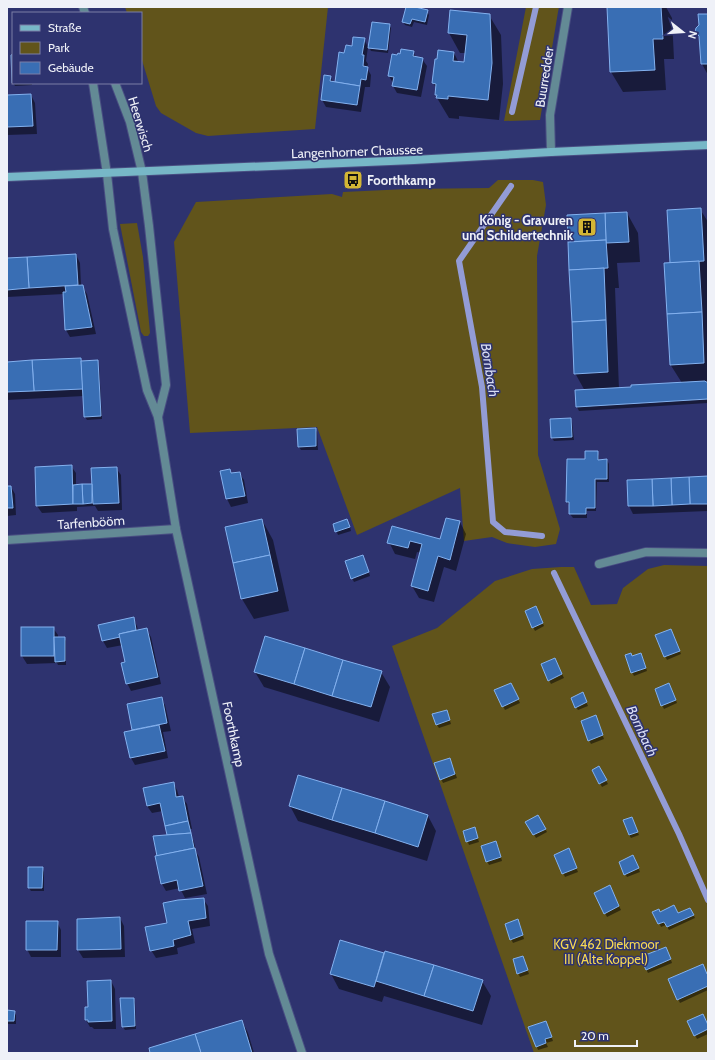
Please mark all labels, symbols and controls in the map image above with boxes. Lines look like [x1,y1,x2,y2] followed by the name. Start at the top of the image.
[12,12,142,84] legend
[663,12,703,52] north arrow
[48,20,81,35] text: Straße
[685,29,700,41] text: N
[48,40,70,55] text: Park
[531,45,557,108] street label: Buurredder
[48,60,94,75] text: Gebäude
[125,94,157,154] street label: Heerwisch
[291,141,424,161] street label: Langenhorner Chaussee
[342,169,364,191] bus stop icon: Foorthkamp
[367,172,436,188] place label: Foorthkamp
[462,212,574,243] place label: König - Gravuren und Schildertechnik
[576,216,598,238] building icon: König - Gravuren und Schildertechnik
[477,342,503,398] water label: Bornbach
[57,512,125,532] street label: Tarfenbööm
[219,700,249,768] street label: Foorthkamp
[622,703,662,759] water label: Bornbach
[553,936,660,967] park label: KGV 462 Diekmoor III (Alte Koppel)
[575,1022,637,1048] scale bar
[581,1028,609,1043] text: 20 m

